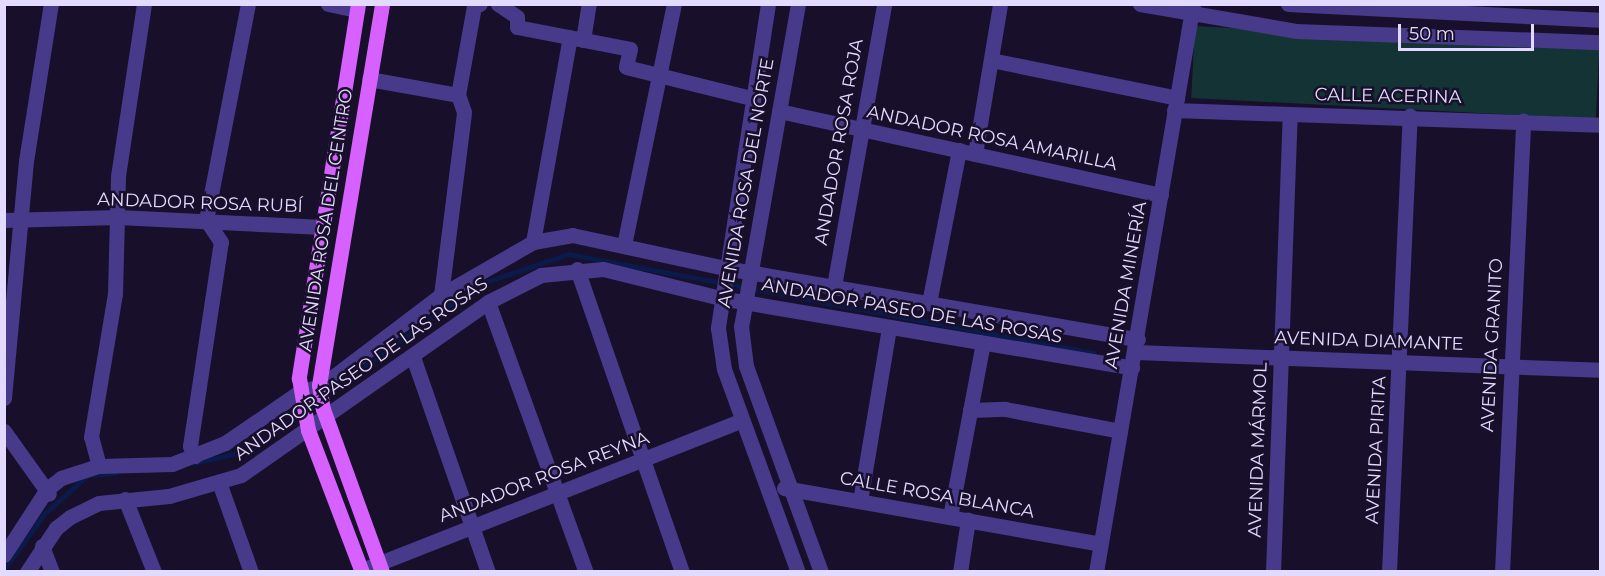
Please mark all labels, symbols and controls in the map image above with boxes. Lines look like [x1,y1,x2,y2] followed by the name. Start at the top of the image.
[1401,12,1538,50] scale bar
[1409,23,1455,45] text: 50 m
[810,37,868,247] street label: ANDADOR ROSA ROJA
[713,57,779,309] street label: AVENIDA ROSA DEL NORTE
[1314,84,1462,108] street label: CALLE ACERINA
[295,87,357,353] street label: AVENIDA ROSA DEL CENTRO
[865,101,1119,175] street label: ANDADOR ROSA AMARILLA
[97,189,303,217] street label: ANDADOR ROSA RUBÍ
[1101,200,1151,370] street label: AVENIDA MINERÍA
[1477,257,1507,433] street label: AVENIDA GRANITO
[230,273,492,465] street label: ANDADOR PASEO DE LAS ROSAS
[760,274,1064,348] street label: ANDADOR PASEO DE LAS ROSAS
[1274,327,1464,355] street label: AVENIDA DIAMANTE
[1244,362,1272,538] street label: AVENIDA MÁRMOL
[1361,375,1391,525] street label: AVENIDA PIRITA
[436,427,652,527] street label: ANDADOR ROSA REYNA
[838,467,1036,523] street label: CALLE ROSA BLANCA

